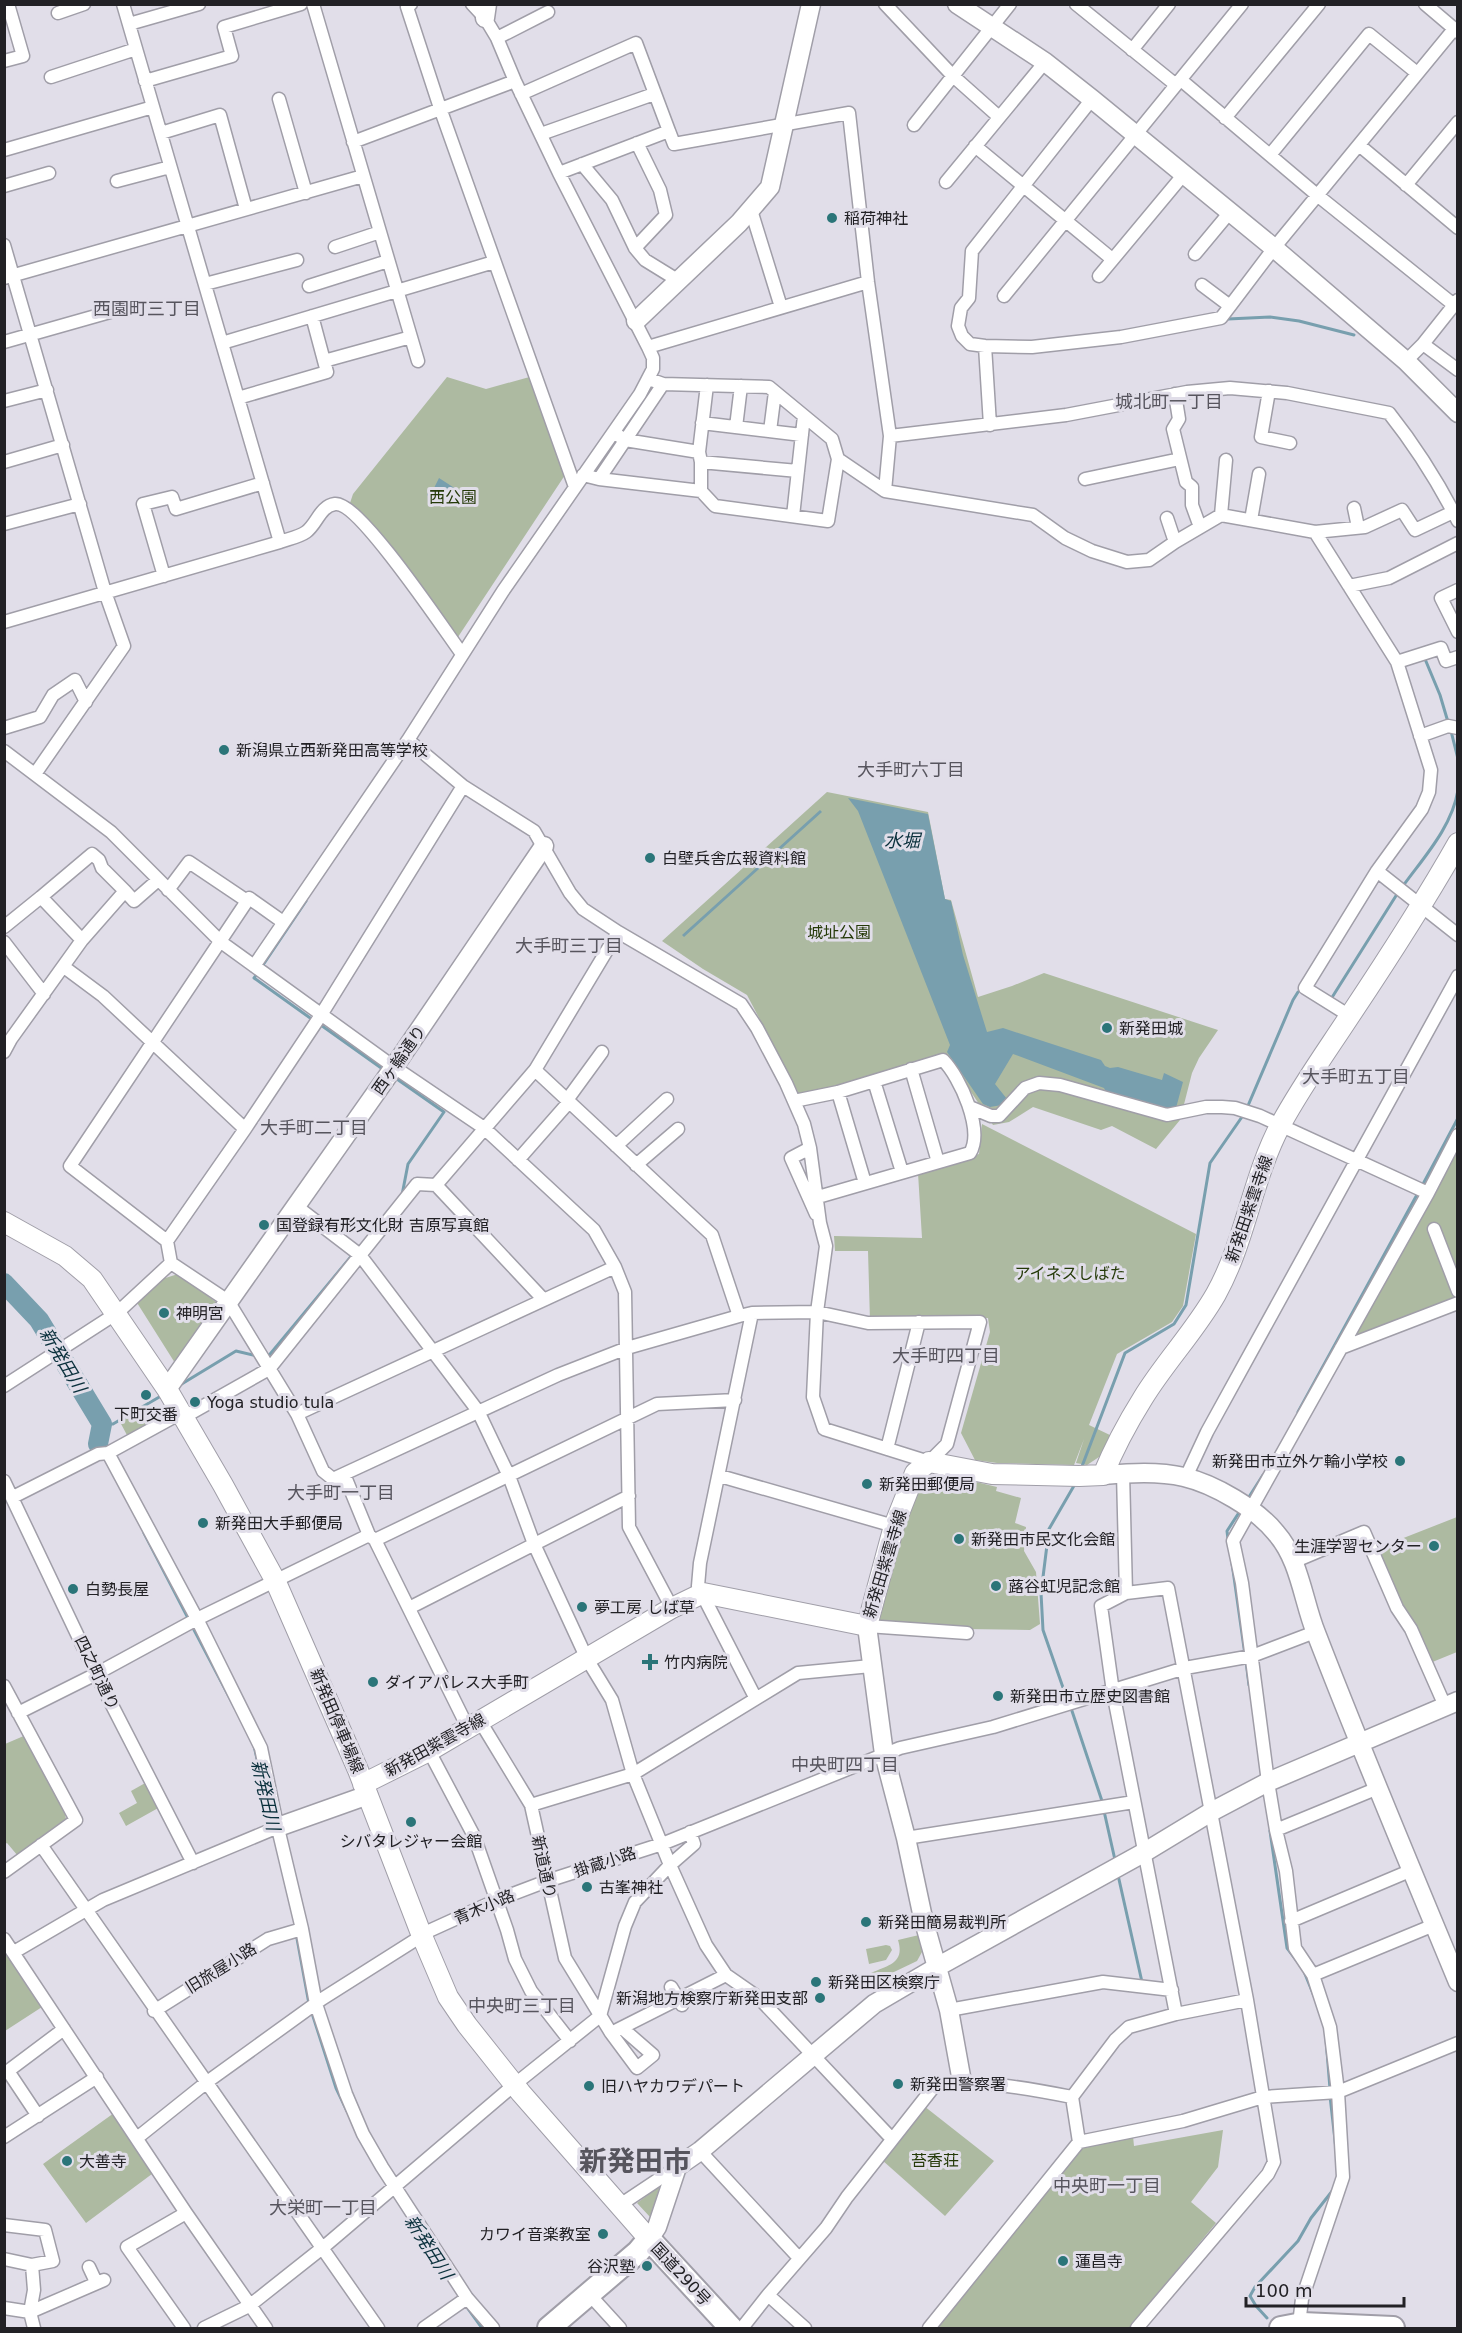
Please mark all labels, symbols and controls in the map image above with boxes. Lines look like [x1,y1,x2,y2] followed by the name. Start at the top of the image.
[844,209,908,228] place label: 稲荷神社
[825,211,839,225] marker: 稲荷神社
[93,298,201,319] district label: 西園町三丁目
[1115,391,1223,412] district label: 城北町一丁目
[429,488,477,507] park label: 西公園
[236,741,428,760] place label: 新潟県立西新発田高等学校
[217,743,231,757] marker: 新潟県立西新発田高等学校
[857,759,965,780] district label: 大手町六丁目
[884,830,923,851] water label: 水堀
[662,849,806,868] place label: 白壁兵舎広報資料館
[643,851,657,865] marker: 白壁兵舎広報資料館
[807,923,871,942] park label: 城址公園
[515,935,623,956] district label: 大手町三丁目
[1119,1019,1183,1038] place label: 新発田城
[1100,1021,1114,1035] marker: 新発田城
[368,1022,430,1098] street label: 西ヶ輪通り
[1302,1066,1410,1087] district label: 大手町五丁目
[260,1117,368,1138] district label: 大手町二丁目
[1222,1153,1276,1265] street label: 新発田紫雲寺線
[276,1216,489,1235] place label: 国登録有形文化財 吉原写真館
[257,1218,271,1232] marker: 国登録有形文化財 吉原写真館
[1014,1264,1126,1283] park label: アイネスしばた
[176,1304,224,1323] place label: 神明宮
[157,1306,171,1320] marker: 神明宮
[35,1324,92,1398] water label: 新発田川
[892,1345,1000,1366] district label: 大手町四丁目
[139,1388,153,1402] marker: 下町交番
[206,1393,334,1412] place label: Yoga studio tula
[188,1395,202,1409] marker: Yoga studio tula
[114,1405,178,1424] place label: 下町交番
[1212,1452,1388,1471] place label: 新発田市立外ケ輪小学校
[1393,1454,1407,1468] marker: 新発田市立外ケ輪小学校
[879,1475,975,1494] place label: 新発田郵便局
[860,1477,874,1491] marker: 新発田郵便局
[287,1482,395,1503] district label: 大手町一丁目
[860,1508,910,1620] street label: 新発田紫雲寺線
[215,1514,343,1533] place label: 新発田大手郵便局
[196,1516,210,1530] marker: 新発田大手郵便局
[971,1530,1115,1549] place label: 新発田市民文化会館
[952,1532,966,1546] marker: 新発田市民文化会館
[1294,1537,1422,1556] place label: 生涯学習センター
[1427,1539,1441,1553] marker: 生涯学習センター
[1008,1577,1120,1596] place label: 蕗谷虹児記念館
[989,1579,1003,1593] marker: 蕗谷虹児記念館
[85,1580,149,1599] place label: 白勢長屋
[66,1582,80,1596] marker: 白勢長屋
[594,1598,695,1617] place label: 夢工房 しば草
[575,1600,589,1614] marker: 夢工房 しば草
[71,1633,123,1713] street label: 四之町通り
[641,1653,659,1671] marker: 竹内病院
[664,1653,728,1672] place label: 竹内病院
[306,1666,368,1776] street label: 新発田停車場線
[385,1673,529,1692] place label: ダイアパレス大手町
[366,1675,380,1689] marker: ダイアパレス大手町
[1010,1687,1170,1706] place label: 新発田市立歴史図書館
[991,1689,1005,1703] marker: 新発田市立歴史図書館
[381,1710,489,1780] street label: 新発田紫雲寺線
[791,1754,899,1775] district label: 中央町四丁目
[248,1758,285,1834] water label: 新発田川
[404,1815,418,1829] marker: シバタレジャー会館
[340,1832,482,1851] place label: シバタレジャー会館
[528,1834,560,1900] street label: 新道通り
[572,1843,638,1881] street label: 掛蔵小路
[599,1878,663,1897] place label: 古峯神社
[580,1880,594,1894] marker: 古峯神社
[451,1886,517,1928] street label: 青木小路
[878,1913,1006,1932] place label: 新発田簡易裁判所
[859,1915,873,1929] marker: 新発田簡易裁判所
[182,1939,260,1997] street label: 旧旅屋小路
[828,1973,940,1992] place label: 新発田区検察庁
[809,1975,823,1989] marker: 新発田区検察庁
[616,1989,808,2008] place label: 新潟地方検察庁新発田支部
[813,1991,827,2005] marker: 新潟地方検察庁新発田支部
[468,1995,576,2016] district label: 中央町三丁目
[910,2075,1006,2094] place label: 新発田警察署
[601,2077,745,2096] place label: 旧ハヤカワデパート
[891,2077,905,2091] marker: 新発田警察署
[582,2079,596,2093] marker: 旧ハヤカワデパート
[579,2145,691,2178] district label: 新発田市
[911,2151,959,2170] park label: 苔香荘
[79,2152,127,2171] place label: 大善寺
[60,2154,74,2168] marker: 大善寺
[1053,2175,1161,2196] district label: 中央町一丁目
[269,2197,377,2218] district label: 大栄町一丁目
[401,2211,459,2285] water label: 新発田川
[479,2225,591,2244] place label: カワイ音楽教室
[596,2227,610,2241] marker: カワイ音楽教室
[647,2239,715,2309] street label: 国道290号
[1075,2252,1123,2271] place label: 蓮昌寺
[1056,2254,1070,2268] marker: 蓮昌寺
[587,2257,635,2276] place label: 谷沢塾
[640,2259,654,2273] marker: 谷沢塾
[1246,2270,1404,2308] scale bar
[1255,2280,1313,2301] text: 100 m

